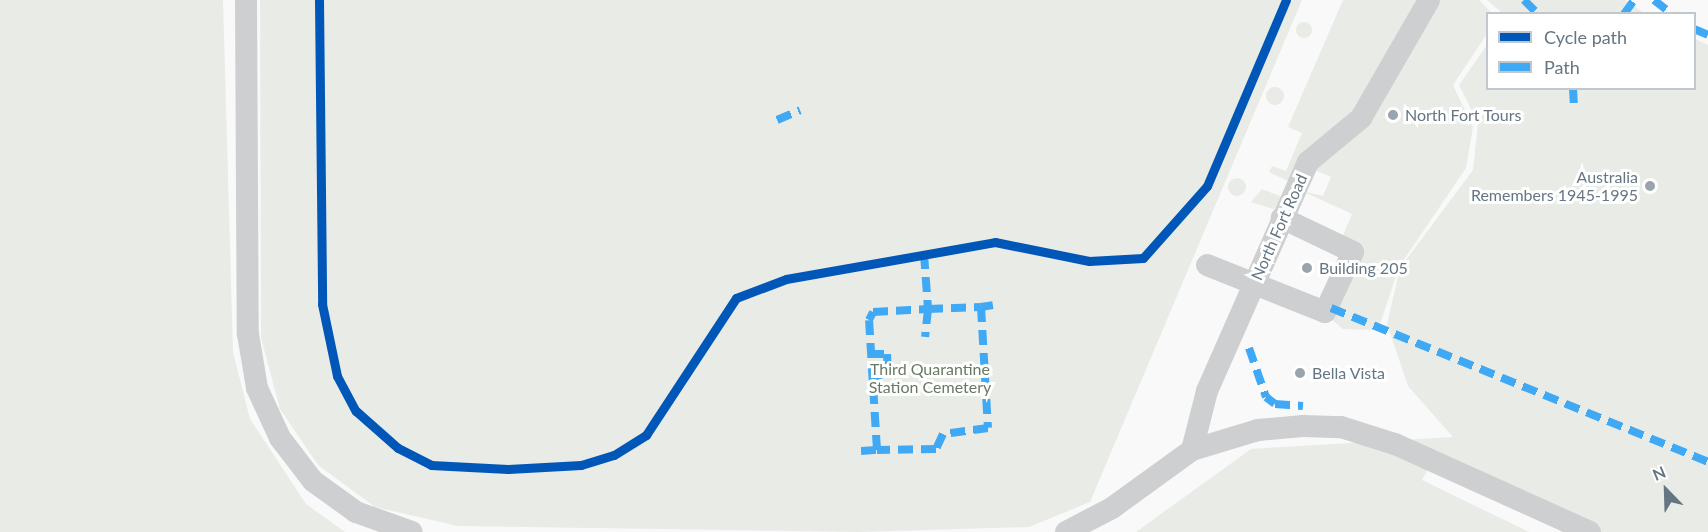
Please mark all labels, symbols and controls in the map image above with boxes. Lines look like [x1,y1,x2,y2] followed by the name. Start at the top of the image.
[1486,12,1696,90] legend
[1544,26,1627,48] text: Cycle path
[1544,56,1580,78] text: Path
[1405,105,1522,125] place label: North Fort Tours
[1386,108,1400,122] marker: North Fort Tours
[1471,167,1638,205] place label: Australia Remembers 1945-1995
[1247,171,1311,283] street label: North Fort Road
[1643,179,1657,193] marker: Australia Remembers 1945-1995
[1319,258,1408,278] place label: Building 205
[1300,261,1314,275] marker: Building 205
[869,359,991,397] park label: Third Quarantine Station Cemetery
[1312,363,1386,383] place label: Bella Vista
[1293,366,1307,380] marker: Bella Vista
[1636,460,1696,520] north arrow
[1649,462,1668,484] text: N

